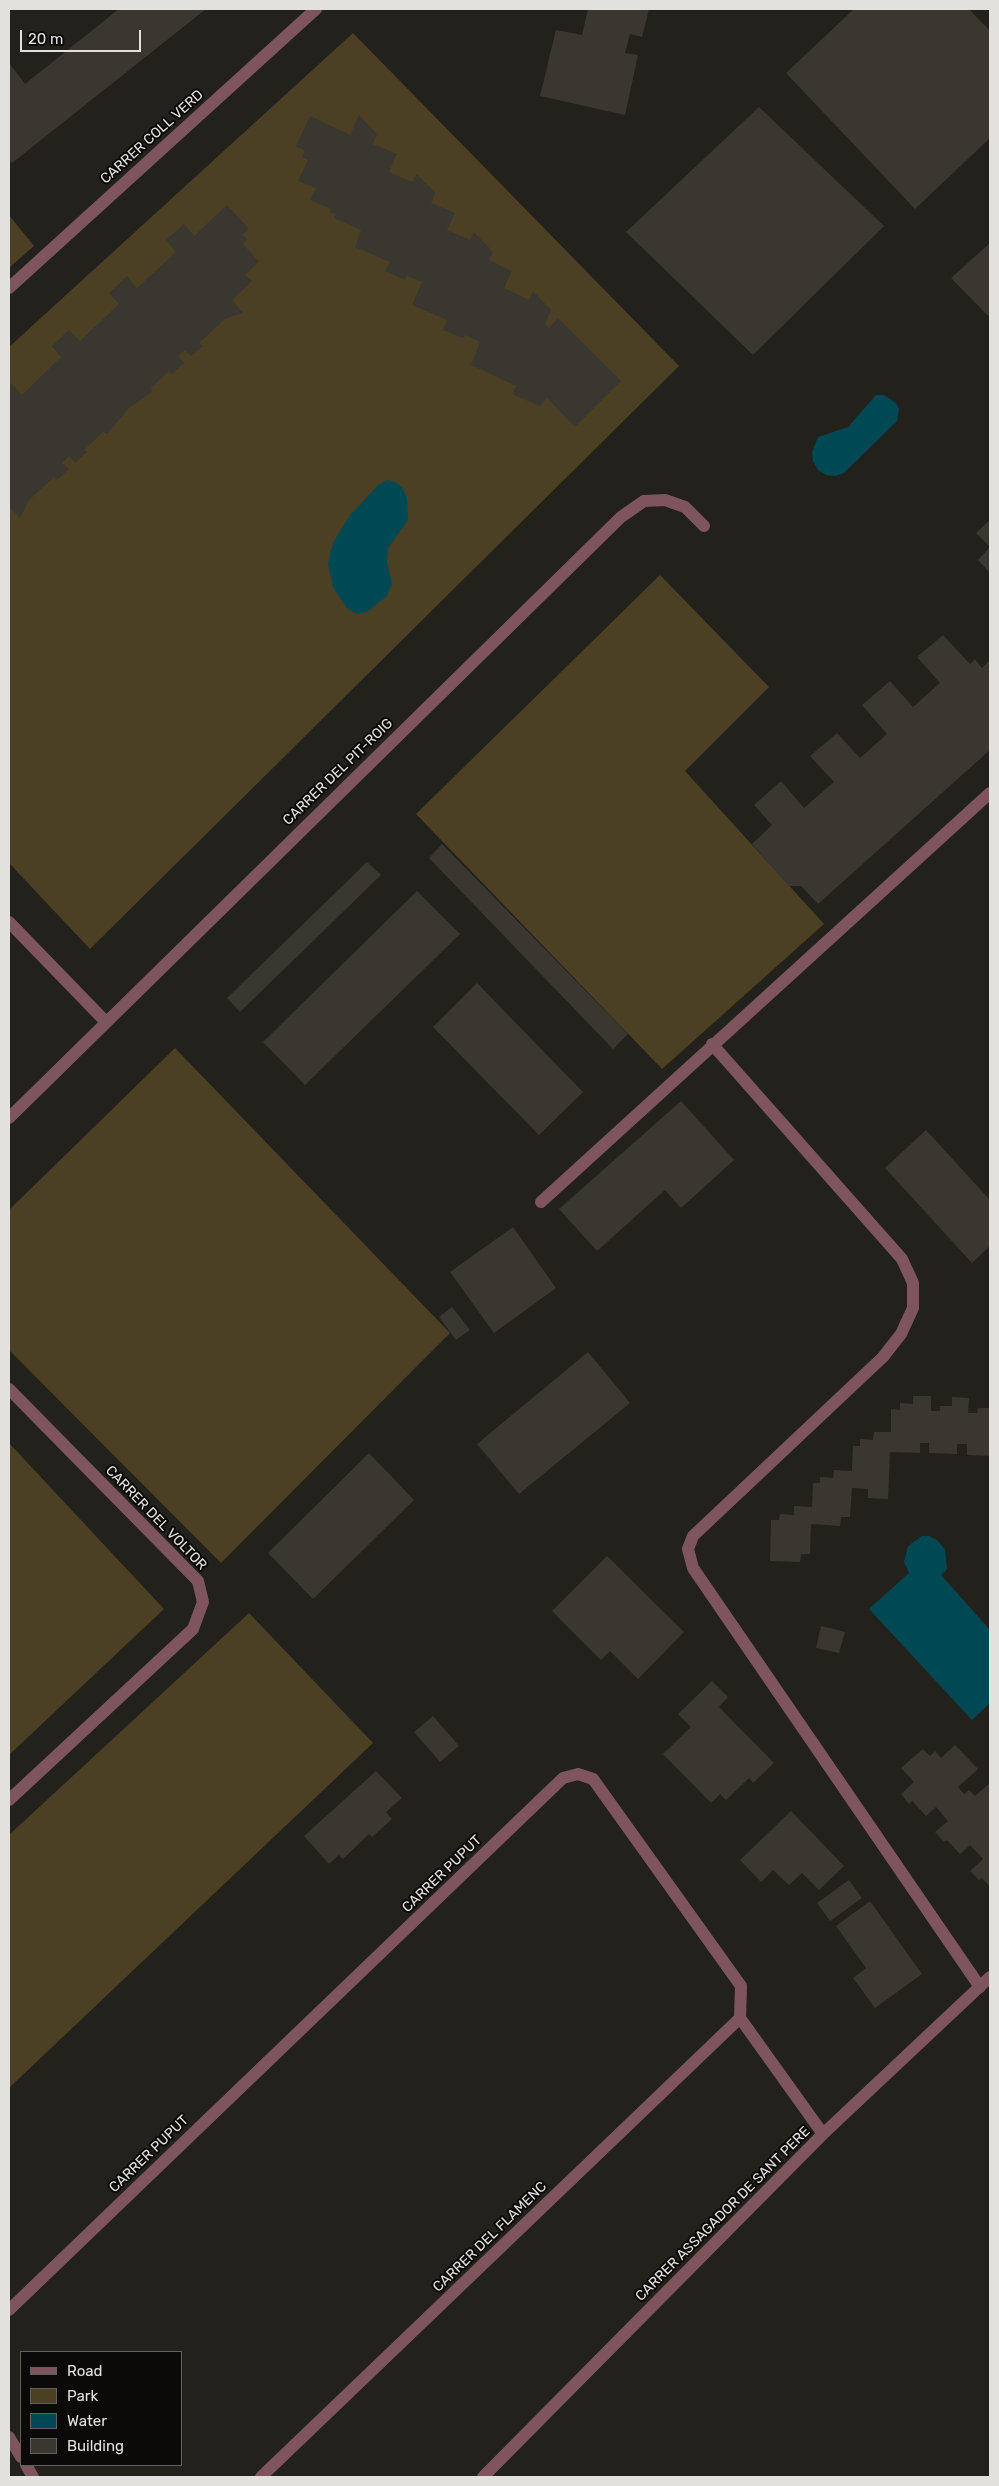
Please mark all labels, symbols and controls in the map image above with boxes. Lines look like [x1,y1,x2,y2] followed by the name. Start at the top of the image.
[22,20,144,52] scale bar
[28,30,63,48] text: 20 m
[97,86,207,188] street label: CARRER COLL VERD
[280,715,396,829] street label: CARRER DEL PIT-ROIG
[102,1462,210,1574] street label: CARRER DEL VOLTOR
[399,1832,485,1916] street label: CARRER PUPUT
[106,2112,192,2196] street label: CARRER PUPUT
[632,2123,814,2305] street label: CARRER ASSAGADOR DE SANT PERE
[430,2178,550,2296] street label: CARRER DEL FLAMENC
[20,2351,182,2466] legend
[67,2362,103,2380] text: Road
[67,2387,98,2405] text: Park
[67,2412,107,2430] text: Water
[67,2437,124,2455] text: Building

